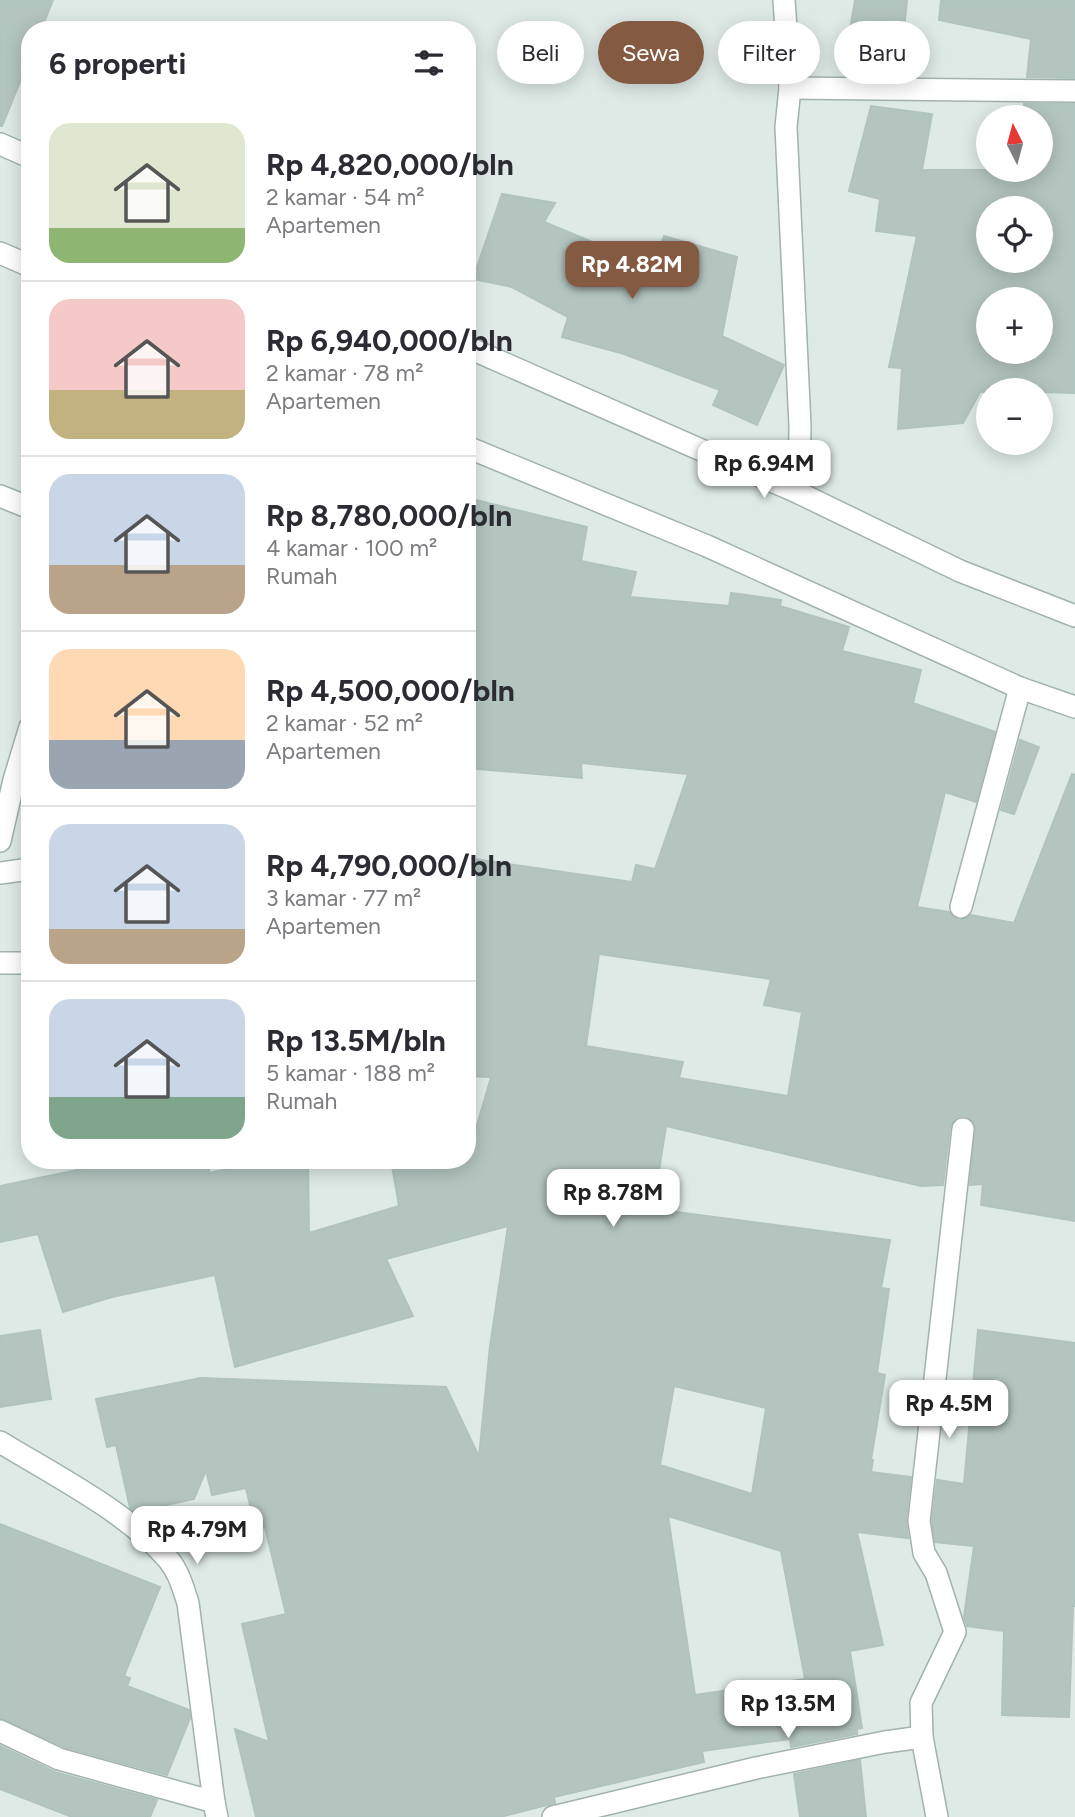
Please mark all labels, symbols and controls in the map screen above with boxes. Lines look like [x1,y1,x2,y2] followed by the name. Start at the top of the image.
[497,21,584,84] chip: Beli
[598,21,704,84] chip: Sewa
[718,21,820,84] chip: Filter
[834,21,930,84] chip: Baru
[410,44,448,82] icon: filters
[49,45,186,82] text: 6 properti
[976,105,1054,182] north arrow
[976,105,1053,455] map controls
[266,146,514,183] text: Rp 4,820,000/bln
[105,151,189,235] icon: home
[266,183,425,211] text: 2 kamar · 54 m²
[976,196,1053,273] button: locate
[266,211,381,239] text: Apartemen
[560,242,704,301] pin: Rp 4.82M
[581,250,683,278] text: Rp 4.82M
[976,287,1053,364] button: +
[266,322,513,359] text: Rp 6,940,000/bln
[105,327,189,411] icon: home
[266,359,424,387] text: 2 kamar · 78 m²
[976,378,1053,455] button: −
[266,387,381,415] text: Apartemen
[692,440,836,500] pin: Rp 6.94M
[714,449,814,477] text: Rp 6.94M
[266,497,512,534] text: Rp 8,780,000/bln
[105,502,189,586] icon: home
[266,534,437,562] text: 4 kamar · 100 m²
[266,562,337,590] text: Rumah
[266,672,515,709] text: Rp 4,500,000/bln
[105,677,189,761] icon: home
[266,709,423,737] text: 2 kamar · 52 m²
[266,737,381,765] text: Apartemen
[266,847,512,884] text: Rp 4,790,000/bln
[105,852,189,936] icon: home
[266,884,421,912] text: 3 kamar · 77 m²
[266,912,381,940] text: Apartemen
[266,1022,446,1059] text: Rp 13.5M/bln
[105,1027,189,1111] icon: home
[266,1059,435,1087] text: 5 kamar · 188 m²
[266,1087,337,1115] text: Rumah
[541,1170,685,1229] pin: Rp 8.78M
[563,1178,663,1206] text: Rp 8.78M
[884,1380,1014,1440] pin: Rp 4.5M
[905,1389,993,1417] text: Rp 4.5M
[125,1506,269,1566] pin: Rp 4.79M
[147,1515,247,1543] text: Rp 4.79M
[716,1680,860,1740] pin: Rp 13.5M
[740,1689,836,1717] text: Rp 13.5M

